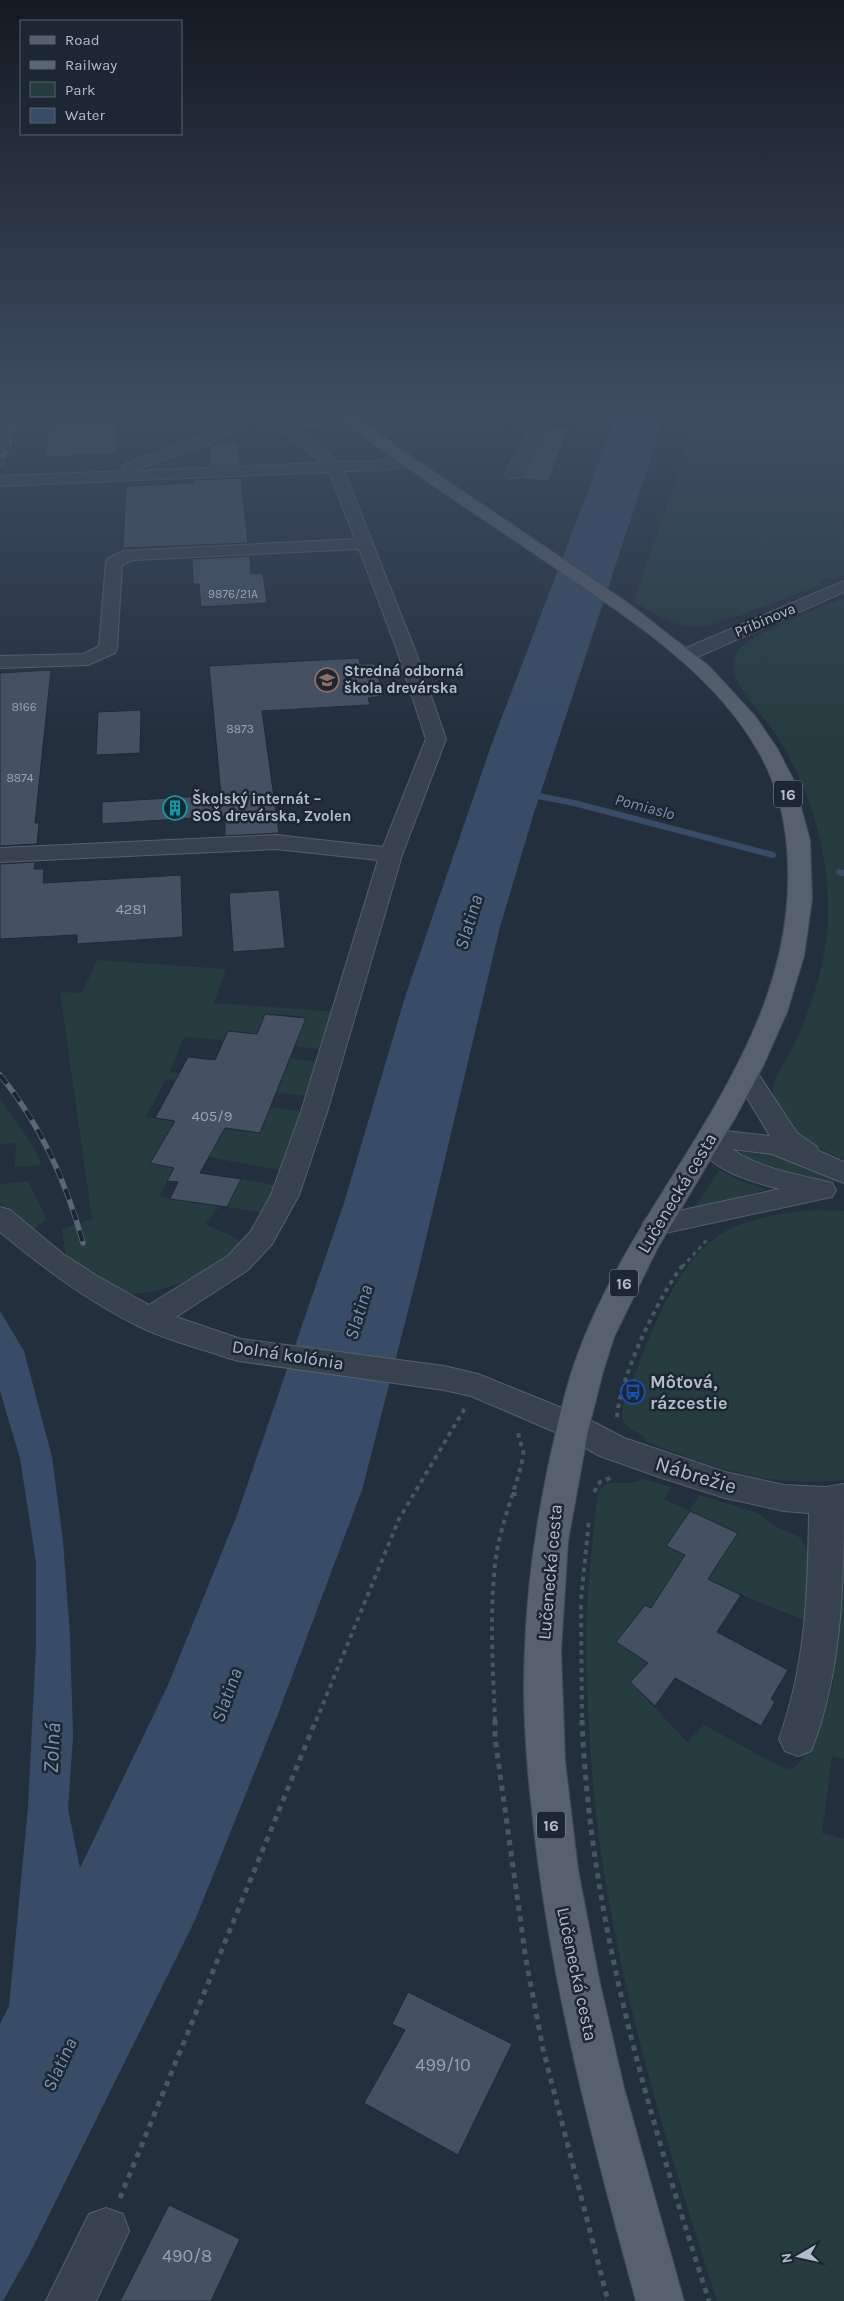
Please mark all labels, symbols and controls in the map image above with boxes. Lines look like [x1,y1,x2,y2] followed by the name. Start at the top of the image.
[20,20,182,135] legend
[65,31,100,49] text: Road
[65,56,117,74] text: Railway
[65,81,95,99] text: Park
[65,106,106,124] text: Water
[208,587,258,601] house number: 9876/21A
[732,599,798,641] street label: Pribinova
[344,662,464,697] place label: Stredná odborná škola drevárska
[314,667,340,693] school or university icon: Stredná odborná škola drevárska
[11,700,37,714] house number: 8166
[226,722,254,736] house number: 8873
[6,771,34,785] house number: 8874
[774,781,802,808] road number: 16
[192,788,351,825] place label: Školský internát – SOŠ drevárska, Zvolen
[613,789,677,824] water label: Pomiaslo
[162,795,188,821] building icon: Školský internát – SOŠ drevárska, Zvolen
[450,892,488,952] water label: Slatina
[115,900,147,918] house number: 4281
[192,1107,232,1125] house number: 405/9
[632,1129,722,1257] street label: Lučenecká cesta
[610,1270,638,1296] road number: 16
[340,1282,378,1342] water label: Slatina
[231,1335,345,1375] street label: Dolná kolónia
[650,1371,728,1414] place label: Môťová, rázcestie
[620,1379,646,1405] bus stop icon: Môťová, rázcestie
[652,1451,740,1499] street label: Nábrežie
[533,1503,567,1641] street label: Lučenecká cesta
[207,1665,247,1725] water label: Slatina
[38,1722,66,1774] water label: Zolná
[537,1812,565,1838] road number: 16
[552,1905,602,2043] street label: Lučenecká cesta
[38,2034,82,2095] water label: Slatina
[415,2054,471,2076] house number: 499/10
[774,2231,824,2281] north arrow
[162,2245,212,2267] house number: 490/8
[777,2252,796,2264] text: N

